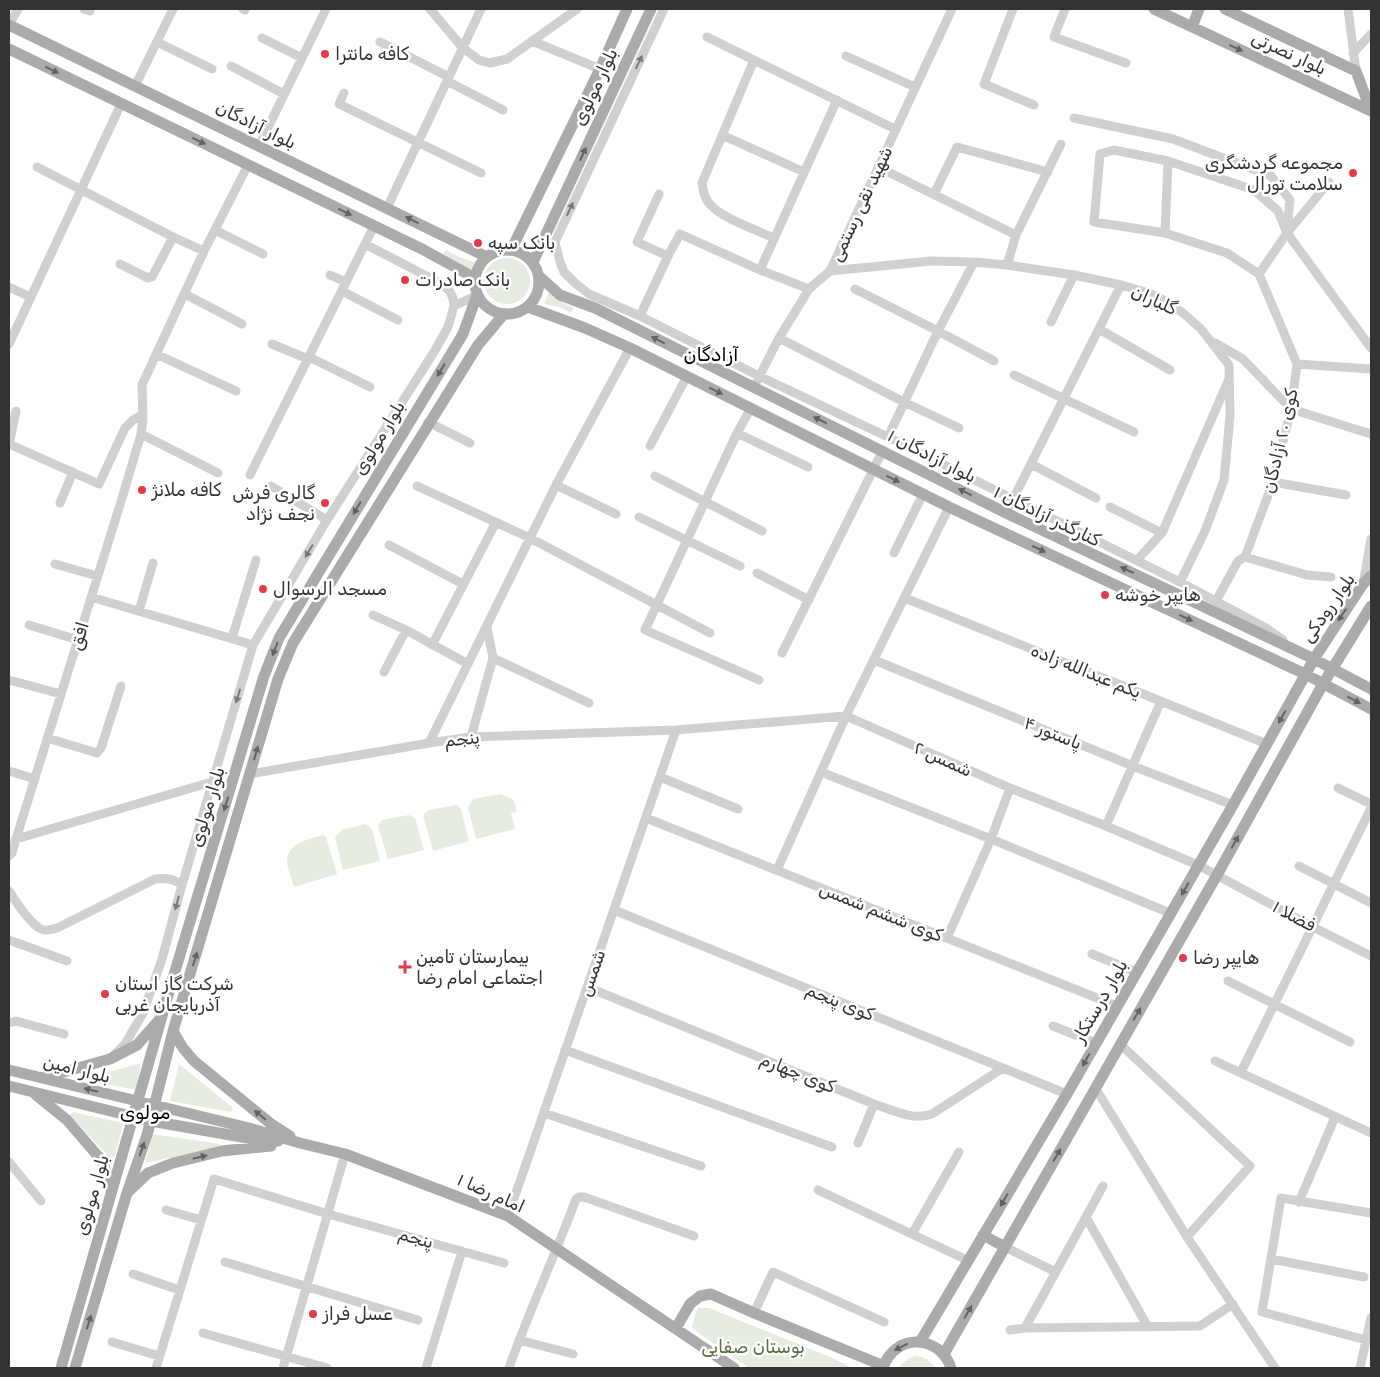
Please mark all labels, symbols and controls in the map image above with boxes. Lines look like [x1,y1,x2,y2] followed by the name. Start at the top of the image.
[1248,26,1330,80] street label: بلوار نصرتی
[335,43,409,65] place label: کافه مانترا
[1229,44,1243,52] one-way arrow
[568,45,622,129] street label: بلوار مولوی
[319,48,331,60] marker: کافه مانترا
[635,55,643,69] one-way arrow
[45,66,60,74] one-way arrow
[212,96,300,154] street label: بلوار آزادگان
[191,137,206,145] one-way arrow
[825,143,897,265] street label: شهید نقی رستمی
[579,147,587,161] one-way arrow
[1205,152,1343,195] place label: مجموعه گردشگری سلامت تورال
[1347,167,1359,179] marker: مجموعه گردشگری سلامت تورال
[567,202,575,216] one-way arrow
[338,208,352,216] one-way arrow
[404,216,419,225] one-way arrow
[488,232,555,255] place label: بانک سپه
[472,237,484,249] marker: بانک سپه
[415,269,510,291] place label: بانک صادرات
[399,274,411,286] marker: بانک صادرات
[1128,280,1180,320] street label: گلباران
[651,336,665,344] one-way arrow
[684,343,739,366] district label: آزادگان
[437,363,446,376] one-way arrow
[1257,386,1303,496] street label: کوی ۲۰ آزادگان
[709,387,723,395] one-way arrow
[348,397,410,479] street label: بلوار مولوی
[813,416,827,424] one-way arrow
[884,424,980,488] street label: بلوار آزادگان ۱
[886,475,900,483] one-way arrow
[151,479,221,501] place label: کافه ملانژ
[990,481,1104,551] street label: کنارگذر آزادگان ۱
[232,482,315,525] place label: گالری فرش نجف نژاد
[136,484,148,496] marker: کافه ملانژ
[958,488,972,496] one-way arrow
[319,497,331,509] marker: گالری فرش نجف نژاد
[352,502,361,515] one-way arrow
[304,545,313,558] one-way arrow
[1032,546,1046,554] one-way arrow
[1120,566,1134,574] one-way arrow
[1296,569,1360,647] street label: بلوار رودکی
[273,578,387,600] place label: مسجد الرسوال
[257,583,269,595] marker: مسجد الرسوال
[1115,584,1201,607] place label: هایپر خوشه
[1099,589,1111,601] marker: هایپر خوشه
[1338,609,1347,622] one-way arrow
[1179,615,1193,623] one-way arrow
[64,619,94,653] street label: افق
[1027,639,1144,704] street label: یکم عبدالله زاده
[271,641,278,656] one-way arrow
[233,689,241,704] one-way arrow
[1346,696,1361,704] one-way arrow
[1278,710,1286,724] one-way arrow
[1021,712,1085,755] street label: پاستور ۴
[443,726,481,753] street label: پنجم
[910,736,976,782] street label: شمس ۲
[253,746,261,761] one-way arrow
[184,764,230,850] street label: بلوار مولوی
[221,796,229,811] one-way arrow
[1231,835,1239,850] one-way arrow
[816,877,946,948] street label: کوی ششم شمس
[1180,882,1189,895] one-way arrow
[173,895,181,910] one-way arrow
[1269,896,1319,936] street label: فضلا ۱
[416,946,543,989] place label: بیمارستان تامین اجتماعی امام رضا
[574,947,610,999] street label: شمس
[1193,947,1259,970] place label: هایپر رضا
[191,952,199,967] one-way arrow
[1177,952,1189,964] marker: هایپر رضا
[1067,956,1133,1047] street label: بلوار درستکار
[398,960,412,974] marker: بیمارستان تامین اجتماعی امام رضا
[115,973,234,1016] place label: شرکت گاز استان آذربایجان غربی
[802,978,877,1027] street label: کوی پنجم
[99,988,111,1000] marker: شرکت گاز استان آذربایجان غربی
[1133,1007,1142,1020] one-way arrow
[757,1048,839,1098] street label: کوی چهارم
[41,1050,113,1088] street label: بلوار امین
[1082,1053,1090,1067] one-way arrow
[83,1086,98,1094] one-way arrow
[120,1101,170,1124] district label: مولوی
[254,1110,266,1121] one-way arrow
[139,1142,146,1157] one-way arrow
[1053,1149,1062,1162] one-way arrow
[70,1152,114,1238] street label: بلوار مولوی
[193,1153,208,1161] one-way arrow
[454,1168,528,1218] street label: امام رضا ۱
[999,1193,1008,1206] one-way arrow
[396,1223,436,1254] street label: پنجم
[322,1303,393,1325] place label: عسل فراز
[964,1305,973,1318] one-way arrow
[307,1308,319,1320] marker: عسل فراز
[86,1314,94,1329] one-way arrow
[701,1336,805,1358] park label: بوستان صفایی
[894,1343,909,1351] one-way arrow

